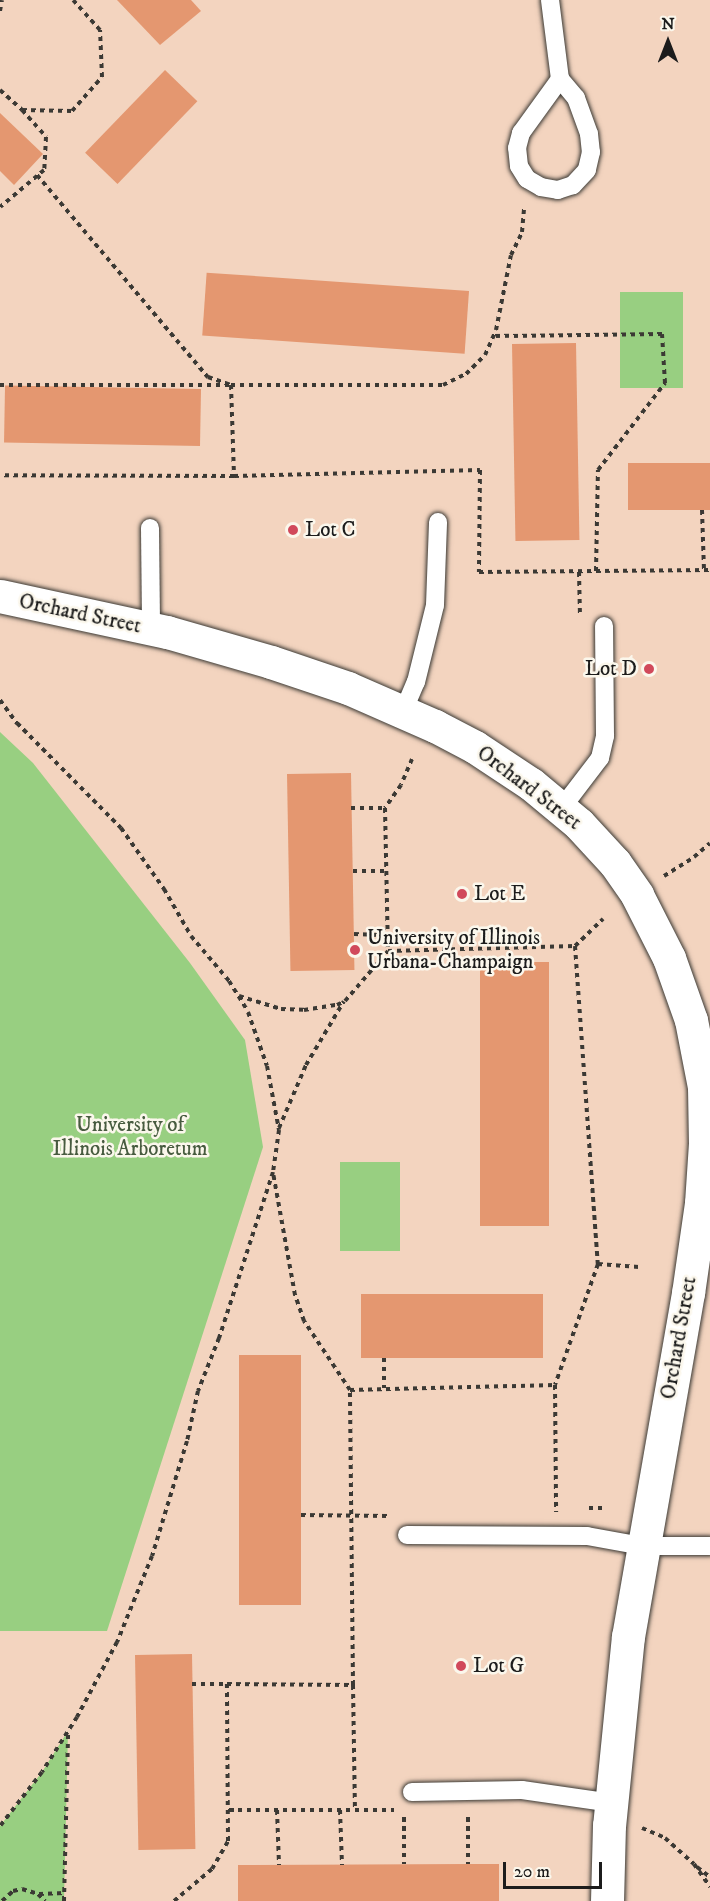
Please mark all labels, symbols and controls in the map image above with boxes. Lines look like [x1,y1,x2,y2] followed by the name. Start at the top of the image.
[638,12,698,72] north arrow
[661,14,675,34] text: N
[305,517,356,543] place label: Lot C
[286,523,300,537] marker: Lot C
[17,589,143,639] street label: Orchard Street
[585,656,637,682] place label: Lot D
[642,662,656,676] marker: Lot D
[472,741,586,835] street label: Orchard Street
[474,881,525,907] place label: Lot E
[455,887,469,901] marker: Lot E
[367,925,540,975] place label: University of Illinois Urbana-Champaign
[348,943,362,957] marker: University of Illinois Urbana-Champaign
[52,1112,208,1162] park label: University of Illinois Arboretum
[656,1275,702,1401] street label: Orchard Street
[473,1653,524,1679] place label: Lot G
[454,1659,468,1673] marker: Lot G
[506,1850,605,1888] scale bar
[514,1861,550,1883] text: 20 m

